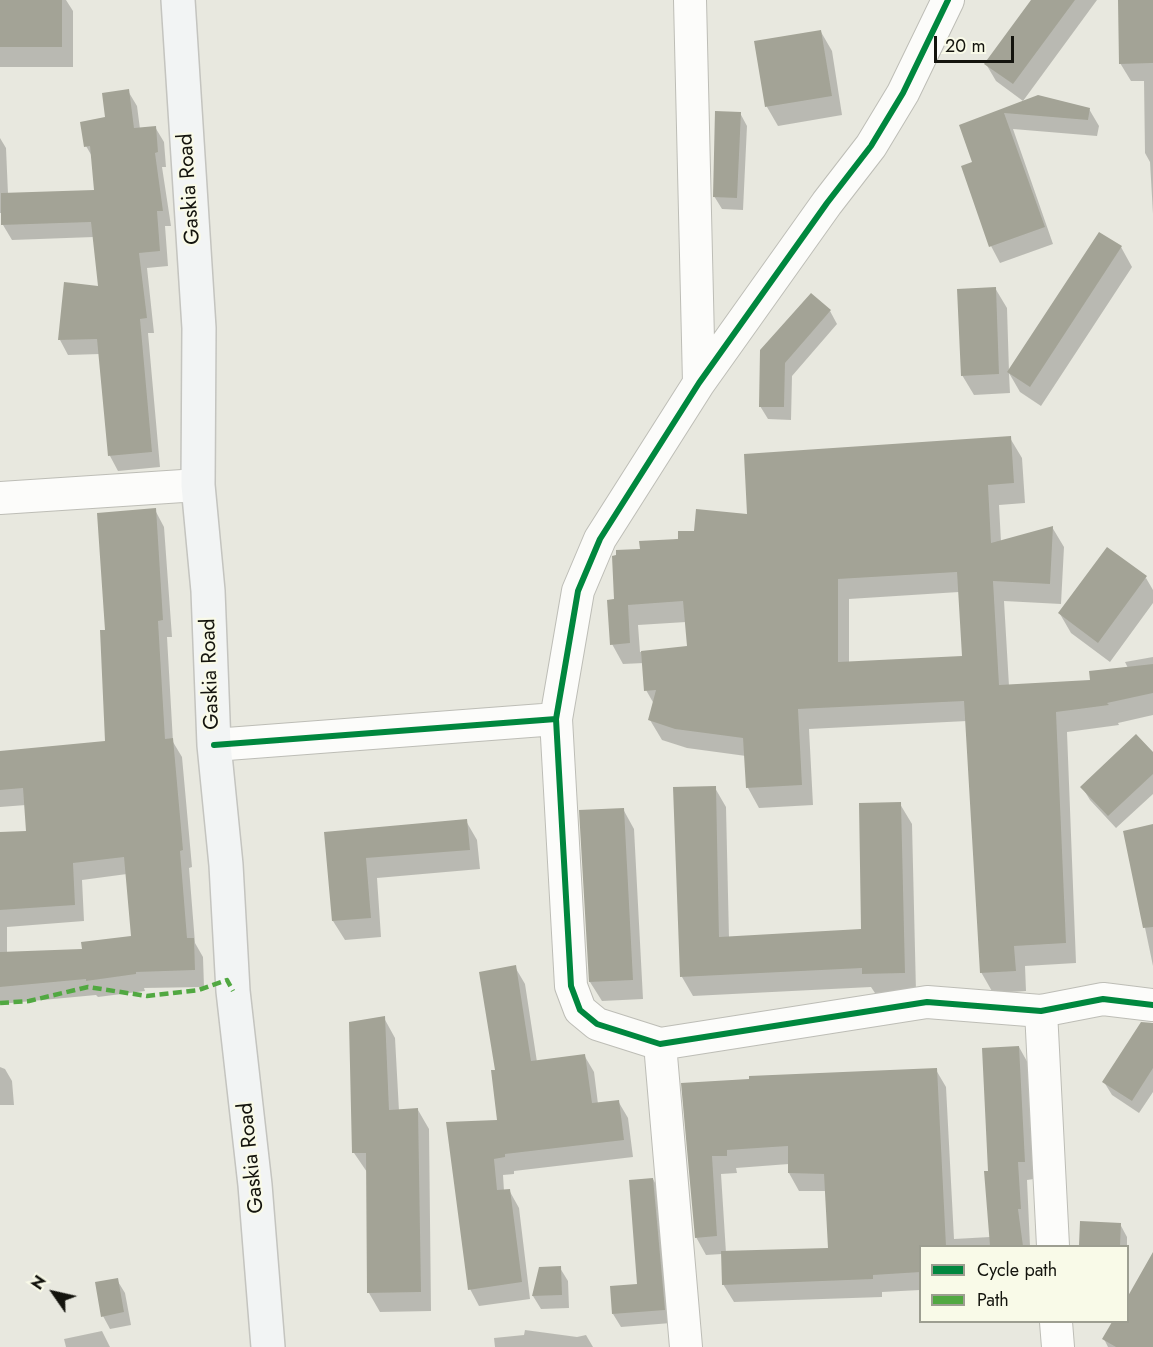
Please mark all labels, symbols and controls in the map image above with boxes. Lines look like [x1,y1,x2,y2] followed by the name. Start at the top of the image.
[937,24,1016,62] scale bar
[945,33,985,59] text: 20 m
[174,133,206,245] street label: Gaskia Road
[196,618,226,730] street label: Gaskia Road
[234,1101,270,1215] street label: Gaskia Road
[919,1245,1129,1323] legend
[977,1257,1057,1283] text: Cycle path
[24,1263,84,1323] north arrow
[26,1271,52,1294] text: N
[977,1287,1009,1313] text: Path

